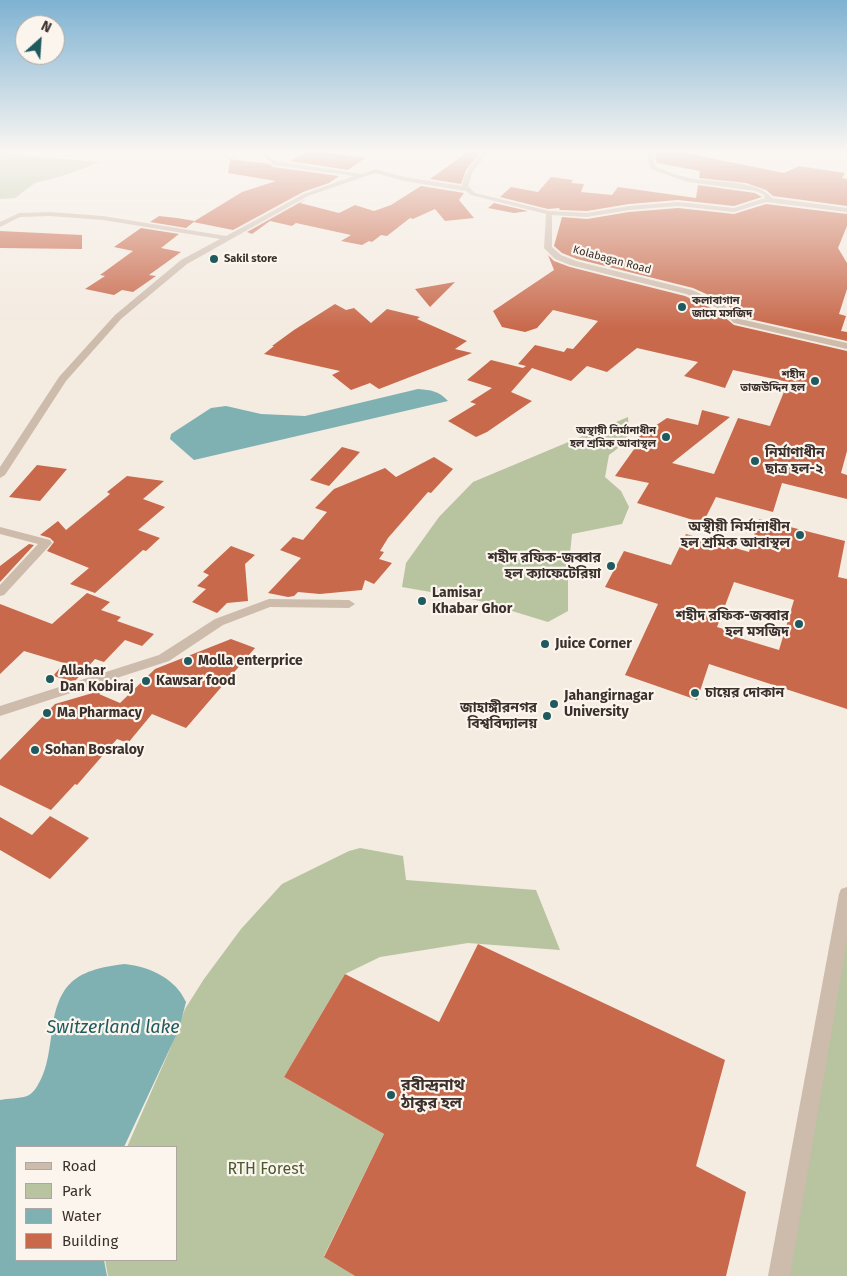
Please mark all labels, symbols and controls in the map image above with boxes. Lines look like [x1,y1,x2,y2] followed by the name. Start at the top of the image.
[15,15,65,65] north arrow
[38,17,54,37] text: N
[571,243,653,277] street label: Kolabagan Road
[224,252,277,266] place label: Sakil store
[208,253,220,265] marker: Sakil store
[692,294,752,320] place label: কলাবাগান জামে মসজিদ
[676,301,688,313] marker: কলাবাগান জামে মসজিদ
[740,368,805,394] place label: শহীদ তাজউদ্দিন হল
[809,375,821,387] marker: শহীদ তাজউদ্দিন হল
[570,424,656,450] place label: অস্থায়ী নির্মানাধীন হল শ্রমিক আবাস্থল
[660,431,672,443] marker: অস্থায়ী নির্মানাধীন হল শ্রমিক আবাস্থল
[765,445,825,478] place label: নির্মাণাধীন ছাত্র হল-২
[749,455,761,467] marker: নির্মাণাধীন ছাত্র হল-২
[681,519,790,552] place label: অস্থীয়ী নির্মানাধীন হল শ্রমিক আবাস্থল
[794,529,806,541] marker: অস্থীয়ী নির্মানাধীন হল শ্রমিক আবাস্থল
[488,550,601,582] place label: শহীদ রফিক-জব্বার হল ক্যাফেটেরিয়া
[605,560,617,572] marker: শহীদ রফিক-জব্বার হল ক্যাফেটেরিয়া
[432,585,512,618] place label: Lamisar Khabar Ghor
[416,595,428,607] marker: Lamisar Khabar Ghor
[676,608,789,640] place label: শহীদ রফিক-জব্বার হল মসজিদ
[793,618,805,630] marker: শহীদ রফিক-জব্বার হল মসজিদ
[555,636,632,652] place label: Juice Corner
[539,638,551,650] marker: Juice Corner
[198,653,303,669] place label: Molla enterprice
[182,655,194,667] marker: Molla enterprice
[60,663,134,696] place label: Allahar Dan Kobiraj
[44,673,56,685] marker: Allahar Dan Kobiraj
[156,673,236,689] place label: Kawsar food
[140,675,152,687] marker: Kawsar food
[705,685,784,701] place label: চায়ের দোকান
[689,687,701,699] marker: চায়ের দোকান
[564,688,654,720] place label: Jahangirnagar University
[548,698,560,710] marker: Jahangirnagar University
[460,700,537,732] place label: জাহাঙ্গীরনগর বিশ্ববিদ্যালয়
[57,705,142,721] place label: Ma Pharmacy
[41,707,53,719] marker: Ma Pharmacy
[541,710,553,722] marker: জাহাঙ্গীরনগর বিশ্ববিদ্যালয়
[45,742,144,758] place label: Sohan Bosraloy
[29,744,41,756] marker: Sohan Bosraloy
[46,1017,180,1039] water label: Switzerland lake
[401,1076,465,1114] place label: রবীন্দ্রনাথ ঠাকুর হল
[385,1089,397,1101] marker: রবীন্দ্রনাথ ঠাকুর হল
[15,1146,178,1261] legend
[62,1157,97,1175] text: Road
[227,1160,305,1180] park label: RTH Forest
[62,1182,92,1200] text: Park
[62,1207,101,1225] text: Water
[62,1232,118,1250] text: Building

